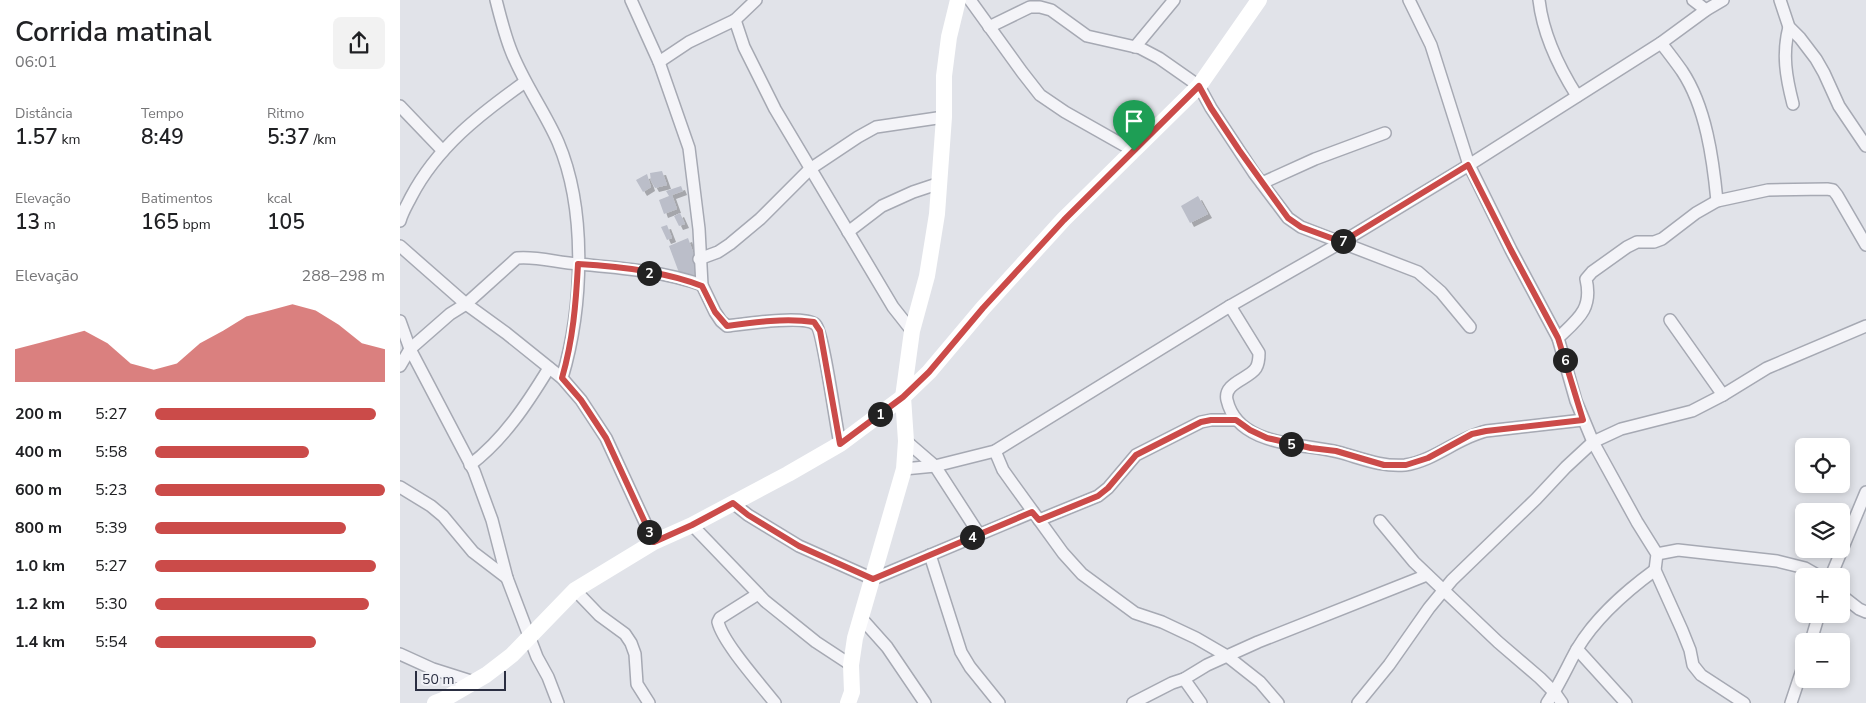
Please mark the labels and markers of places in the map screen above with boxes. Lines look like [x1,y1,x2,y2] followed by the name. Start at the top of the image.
[1113,100,1155,151] pin
[1330,228,1356,254] pin: 7
[636,260,662,286] pin: 2
[1552,348,1578,372] pin: 6
[868,402,892,426] pin: 1
[1278,432,1304,456] pin: 5
[636,520,662,544] pin: 3
[960,524,984,550] pin: 4

